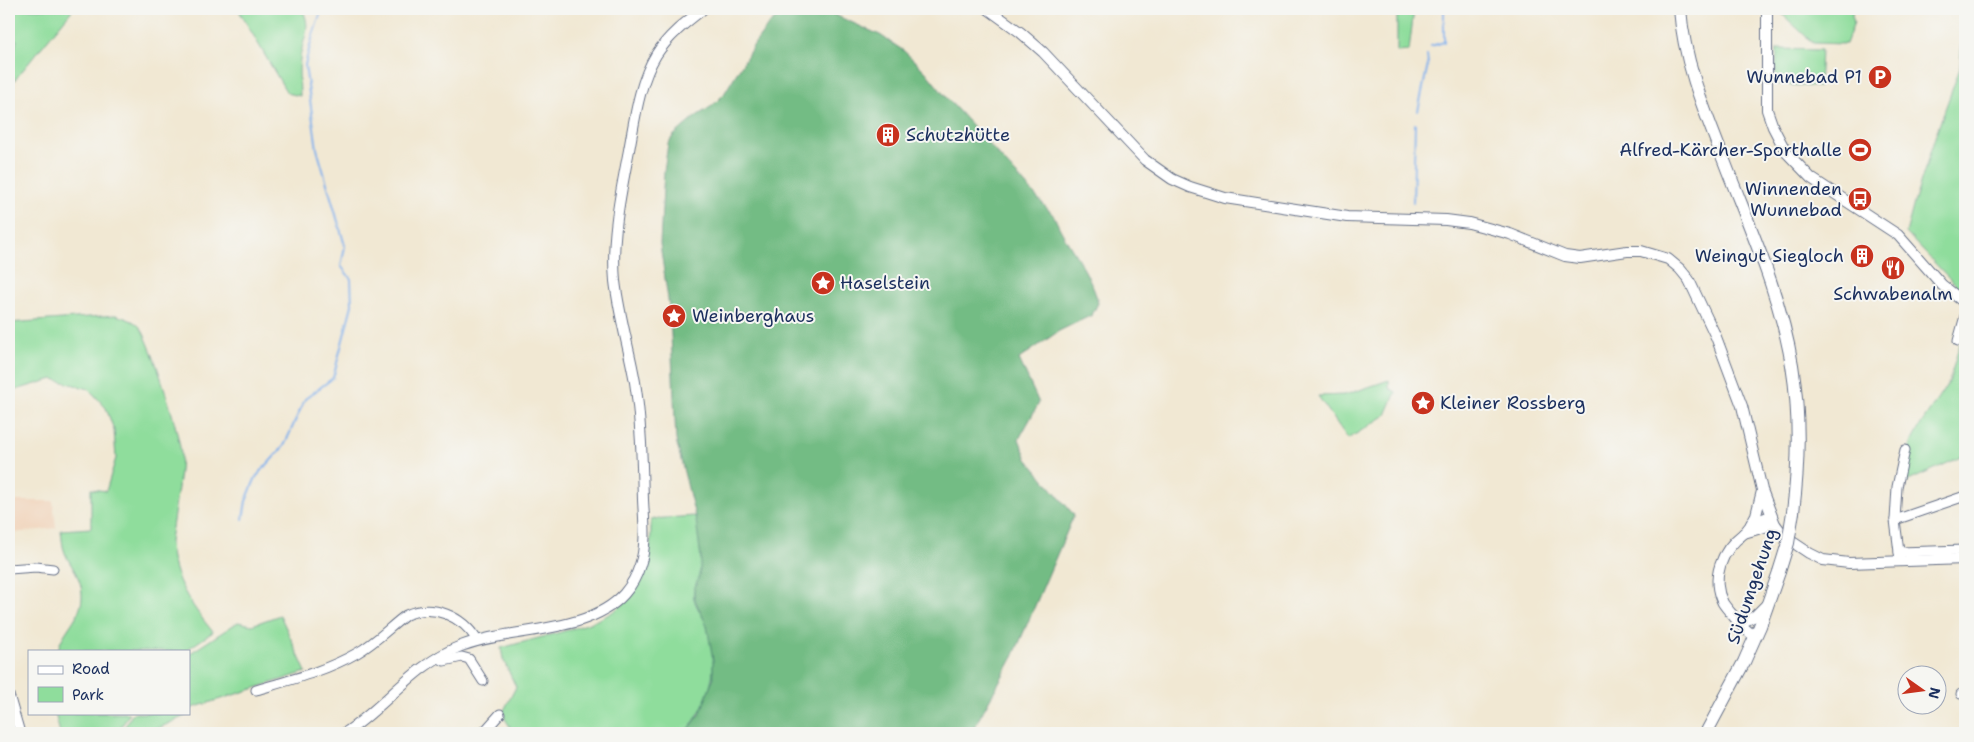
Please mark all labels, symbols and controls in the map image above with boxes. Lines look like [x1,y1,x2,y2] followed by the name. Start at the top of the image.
[1867,64,1893,90] parking icon: Wunnebad P1
[1746,65,1862,89] place label: Wunnebad P1
[875,122,901,148] building icon: Schutzhütte
[906,123,1010,147] place label: Schutzhütte
[1847,137,1873,163] sports icon: Alfred-Kärcher-Sporthalle
[1619,138,1842,162] place label: Alfred-Kärcher-Sporthalle
[1745,177,1842,222] place label: Winnenden Wunnebad
[1847,186,1873,212] bus stop icon: Winnenden Wunnebad
[1849,243,1875,269] building icon: Weingut Siegloch
[1695,244,1844,268] place label: Weingut Siegloch
[1880,255,1906,281] restaurant icon: Schwabenalm
[810,270,836,296] place icon: Haselstein
[840,271,930,295] place label: Haselstein
[1833,282,1953,306] place label: Schwabenalm
[661,303,687,329] place icon: Weinberghaus
[692,304,815,328] place label: Weinberghaus
[1410,390,1436,416] place icon: Kleiner Rossberg
[1440,391,1586,415] place label: Kleiner Rossberg
[1721,525,1783,647] street label: Südumgehung
[28,650,190,714] legend
[72,659,110,679] text: Road
[1896,664,1946,714] north arrow
[72,685,104,705] text: Park
[1925,686,1945,701] text: N

